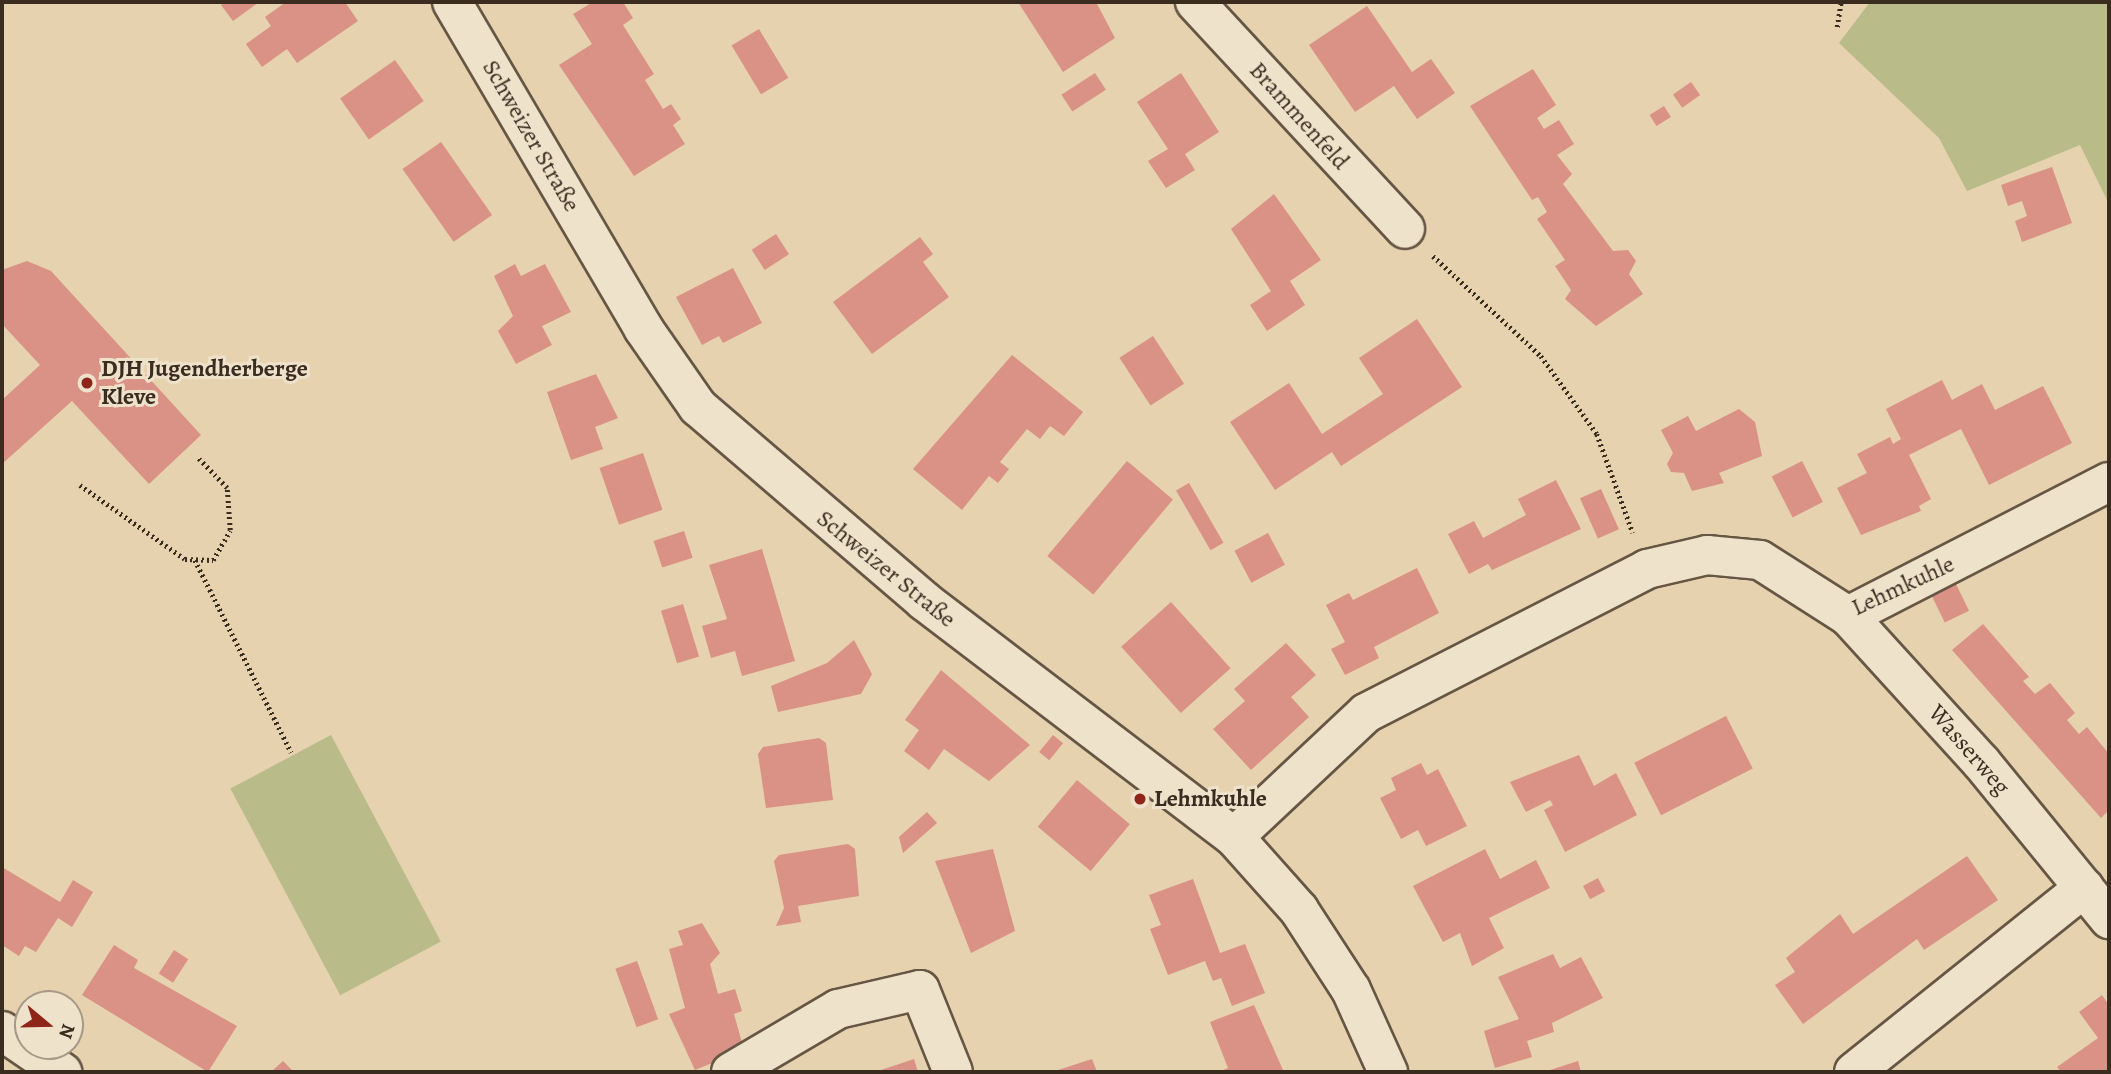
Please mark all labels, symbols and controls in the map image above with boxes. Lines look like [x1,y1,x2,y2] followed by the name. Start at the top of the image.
[476,55,586,217] street label: Schweizer Straße
[1243,56,1355,176] street label: Brammenfeld
[101,355,308,411] place label: DJH Jugendherberge Kleve
[79,375,95,391] marker: DJH Jugendherberge Kleve
[811,504,961,634] street label: Schweizer Straße
[1847,550,1959,622] street label: Lehmkuhle
[1922,699,2016,801] street label: Wasserweg
[1154,785,1267,813] place label: Lehmkuhle
[1132,791,1148,807] marker: Lehmkuhle
[14,990,84,1060] north arrow
[52,1020,82,1042] text: N

